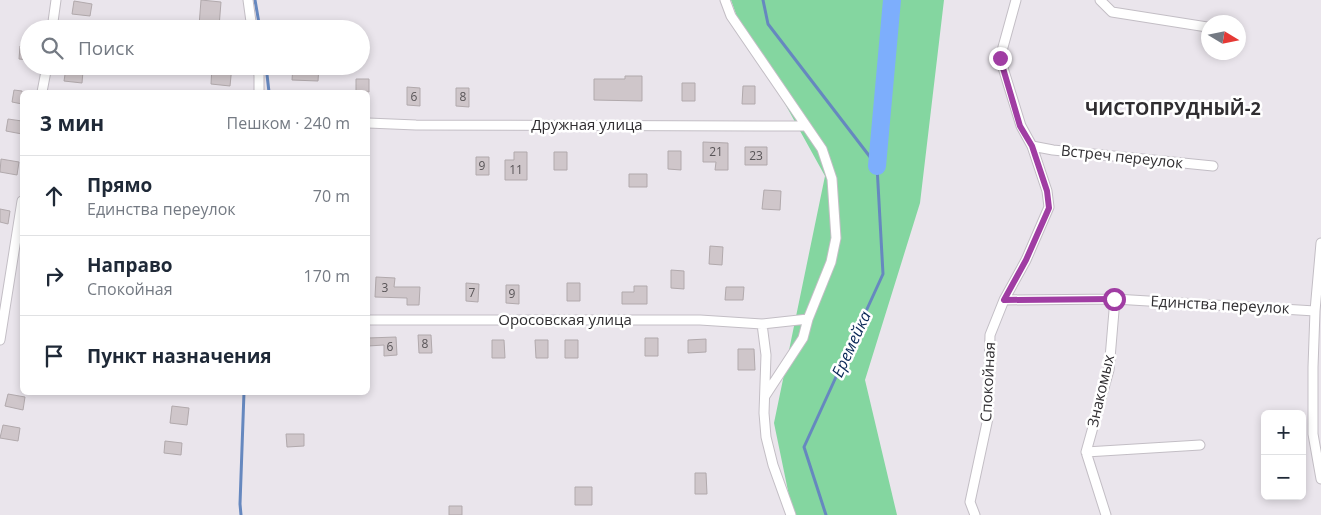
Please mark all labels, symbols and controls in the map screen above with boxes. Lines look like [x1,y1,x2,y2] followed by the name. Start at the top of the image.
[1201,15,1246,60] north arrow
[20,20,370,75] search box
[38,34,66,62] icon: search
[78,35,134,61] text: Поиск
[989,47,1012,70] route end
[411,88,418,105] house number: 6
[460,88,467,105] house number: 8
[1085,96,1261,120] district label: ЧИСТОПРУДНЫЙ-2
[40,109,104,137] text: 3 мин
[227,112,350,134] text: Пешком · 240 m
[531,114,643,134] street label: Дружная улица
[1060,140,1184,172] street label: Встреч переулок
[709,143,723,160] house number: 21
[749,147,763,164] house number: 23
[479,157,486,174] house number: 9
[509,161,523,178] house number: 11
[87,172,152,198] text: Прямо
[40,182,68,210] icon: ahead
[313,185,350,207] text: 70 m
[87,198,236,220] text: Единства переулок
[87,252,173,278] text: Направо
[40,262,68,290] icon: right
[304,265,350,287] text: 170 m
[87,278,173,300] text: Спокойная
[382,279,389,296] house number: 3
[469,284,476,301] house number: 7
[509,285,516,302] house number: 9
[1103,288,1126,311] route start
[1150,290,1290,318] street label: Единства переулок
[826,307,876,381] water label: Еремейка
[498,309,632,329] street label: Оросовская улица
[422,335,429,352] house number: 8
[387,338,394,355] house number: 6
[975,341,999,423] street label: Спокойная
[40,342,68,370] icon: arrive
[87,343,272,369] text: Пункт назначения
[1082,352,1118,429] street label: Знакомых
[1261,410,1306,500] map controls
[1261,410,1306,455] button: +
[1261,455,1306,500] button: −

